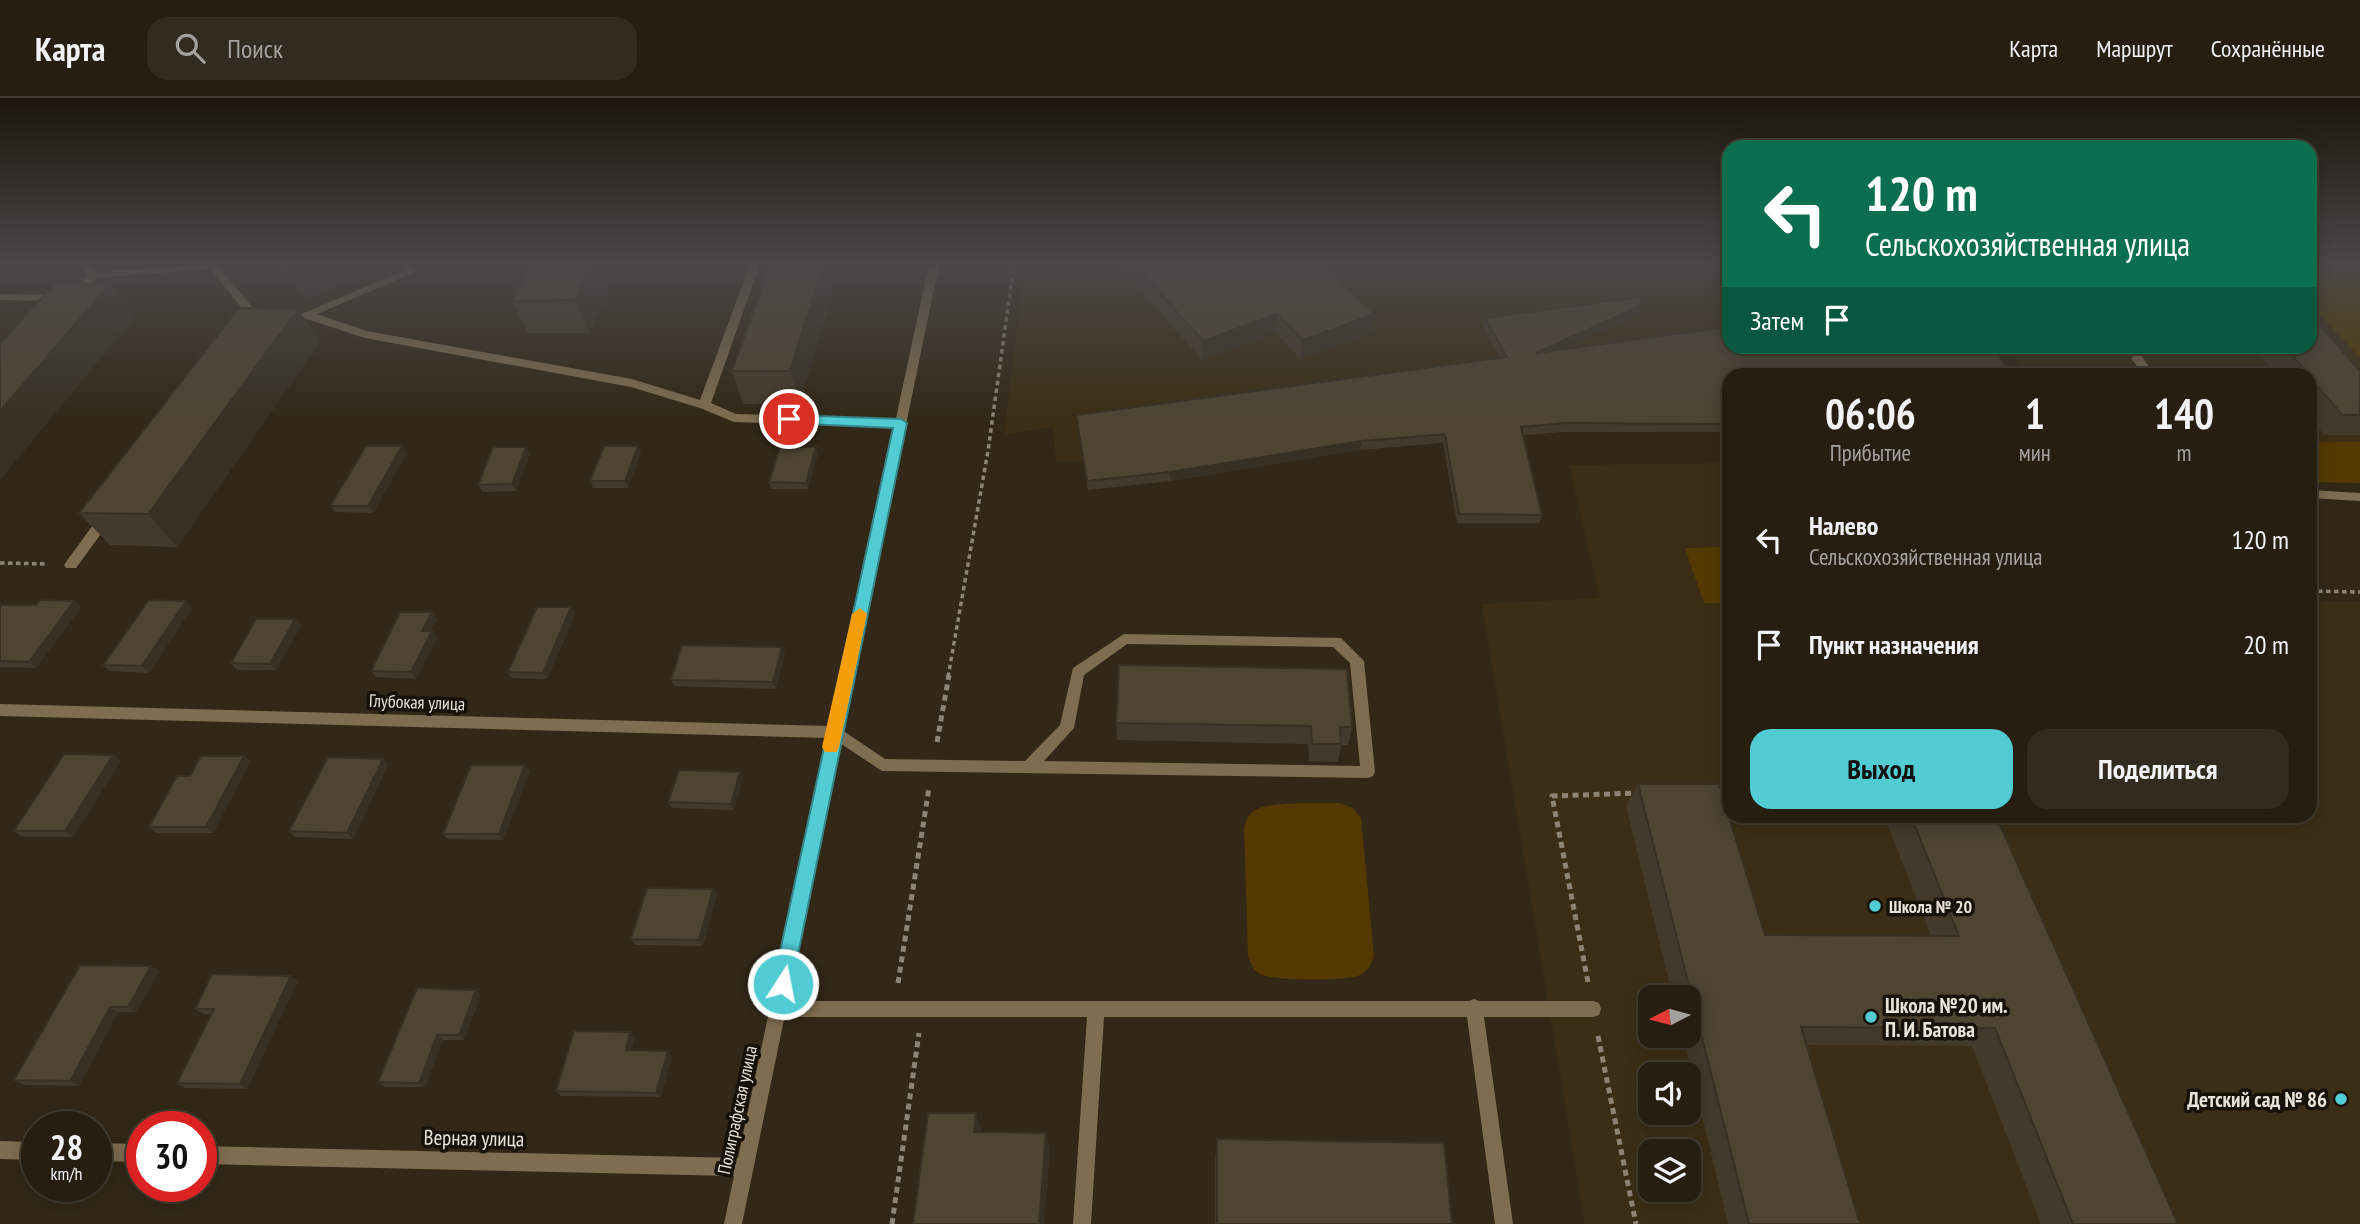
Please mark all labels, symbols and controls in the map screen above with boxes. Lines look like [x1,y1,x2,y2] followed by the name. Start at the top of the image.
[147,17,637,80] search box
[35,27,105,70] text: Карта
[171,29,209,67] icon: search
[227,32,283,65] text: Поиск
[2009,33,2058,64] text: Карта
[2096,33,2173,64] text: Маршрут
[2211,33,2325,64] text: Сохранённые
[1865,161,1978,225] text: 120 m
[1750,168,1841,259] icon: left
[1865,223,2190,265] text: Сельскохозяйственная улица
[1818,301,1856,339] icon: arrive
[1750,304,1804,337] text: Затем
[1825,386,1916,441] text: 06:06
[2025,386,2045,441] text: 1
[2154,386,2214,441] text: 140
[759,389,819,449] pin
[770,400,808,438] icon: arrive
[1830,438,1911,467] text: Прибытие
[2019,438,2051,467] text: мин
[2176,438,2191,467] text: m
[1809,509,1878,542] text: Налево
[1750,521,1788,559] icon: left
[2231,523,2289,556] text: 120 m
[1809,542,2043,571] text: Сельскохозяйственная улица
[1750,626,1788,664] icon: arrive
[1809,628,1979,661] text: Пункт назначения
[2243,628,2289,661] text: 20 m
[368,689,466,715] street label: Глубокая улица
[1750,729,2013,809] button: Выход
[2027,729,2289,809] button: Поделиться
[1889,895,1972,918] place label: Школа № 20
[1867,898,1883,914] marker: Школа № 20
[746,947,820,1021] position arrow
[1638,985,1701,1048] north arrow
[1638,985,1701,1202] map controls
[1885,992,2008,1043] place label: Школа №20 им. П. И. Батова
[1863,1009,1879,1025] marker: Школа №20 им. П. И. Батова
[712,1044,762,1176] street label: Полиграфская улица
[1638,1062,1701,1125] button: sound
[2187,1086,2327,1113] place label: Детский сад № 86
[2333,1091,2349,1107] marker: Детский сад № 86
[126,1111,217,1202] speed limit sign: 30
[50,1124,83,1170] text: 28
[423,1124,525,1152] street label: Верная улица
[1638,1139,1701,1202] button: layers
[51,1162,82,1185] text: km/h

